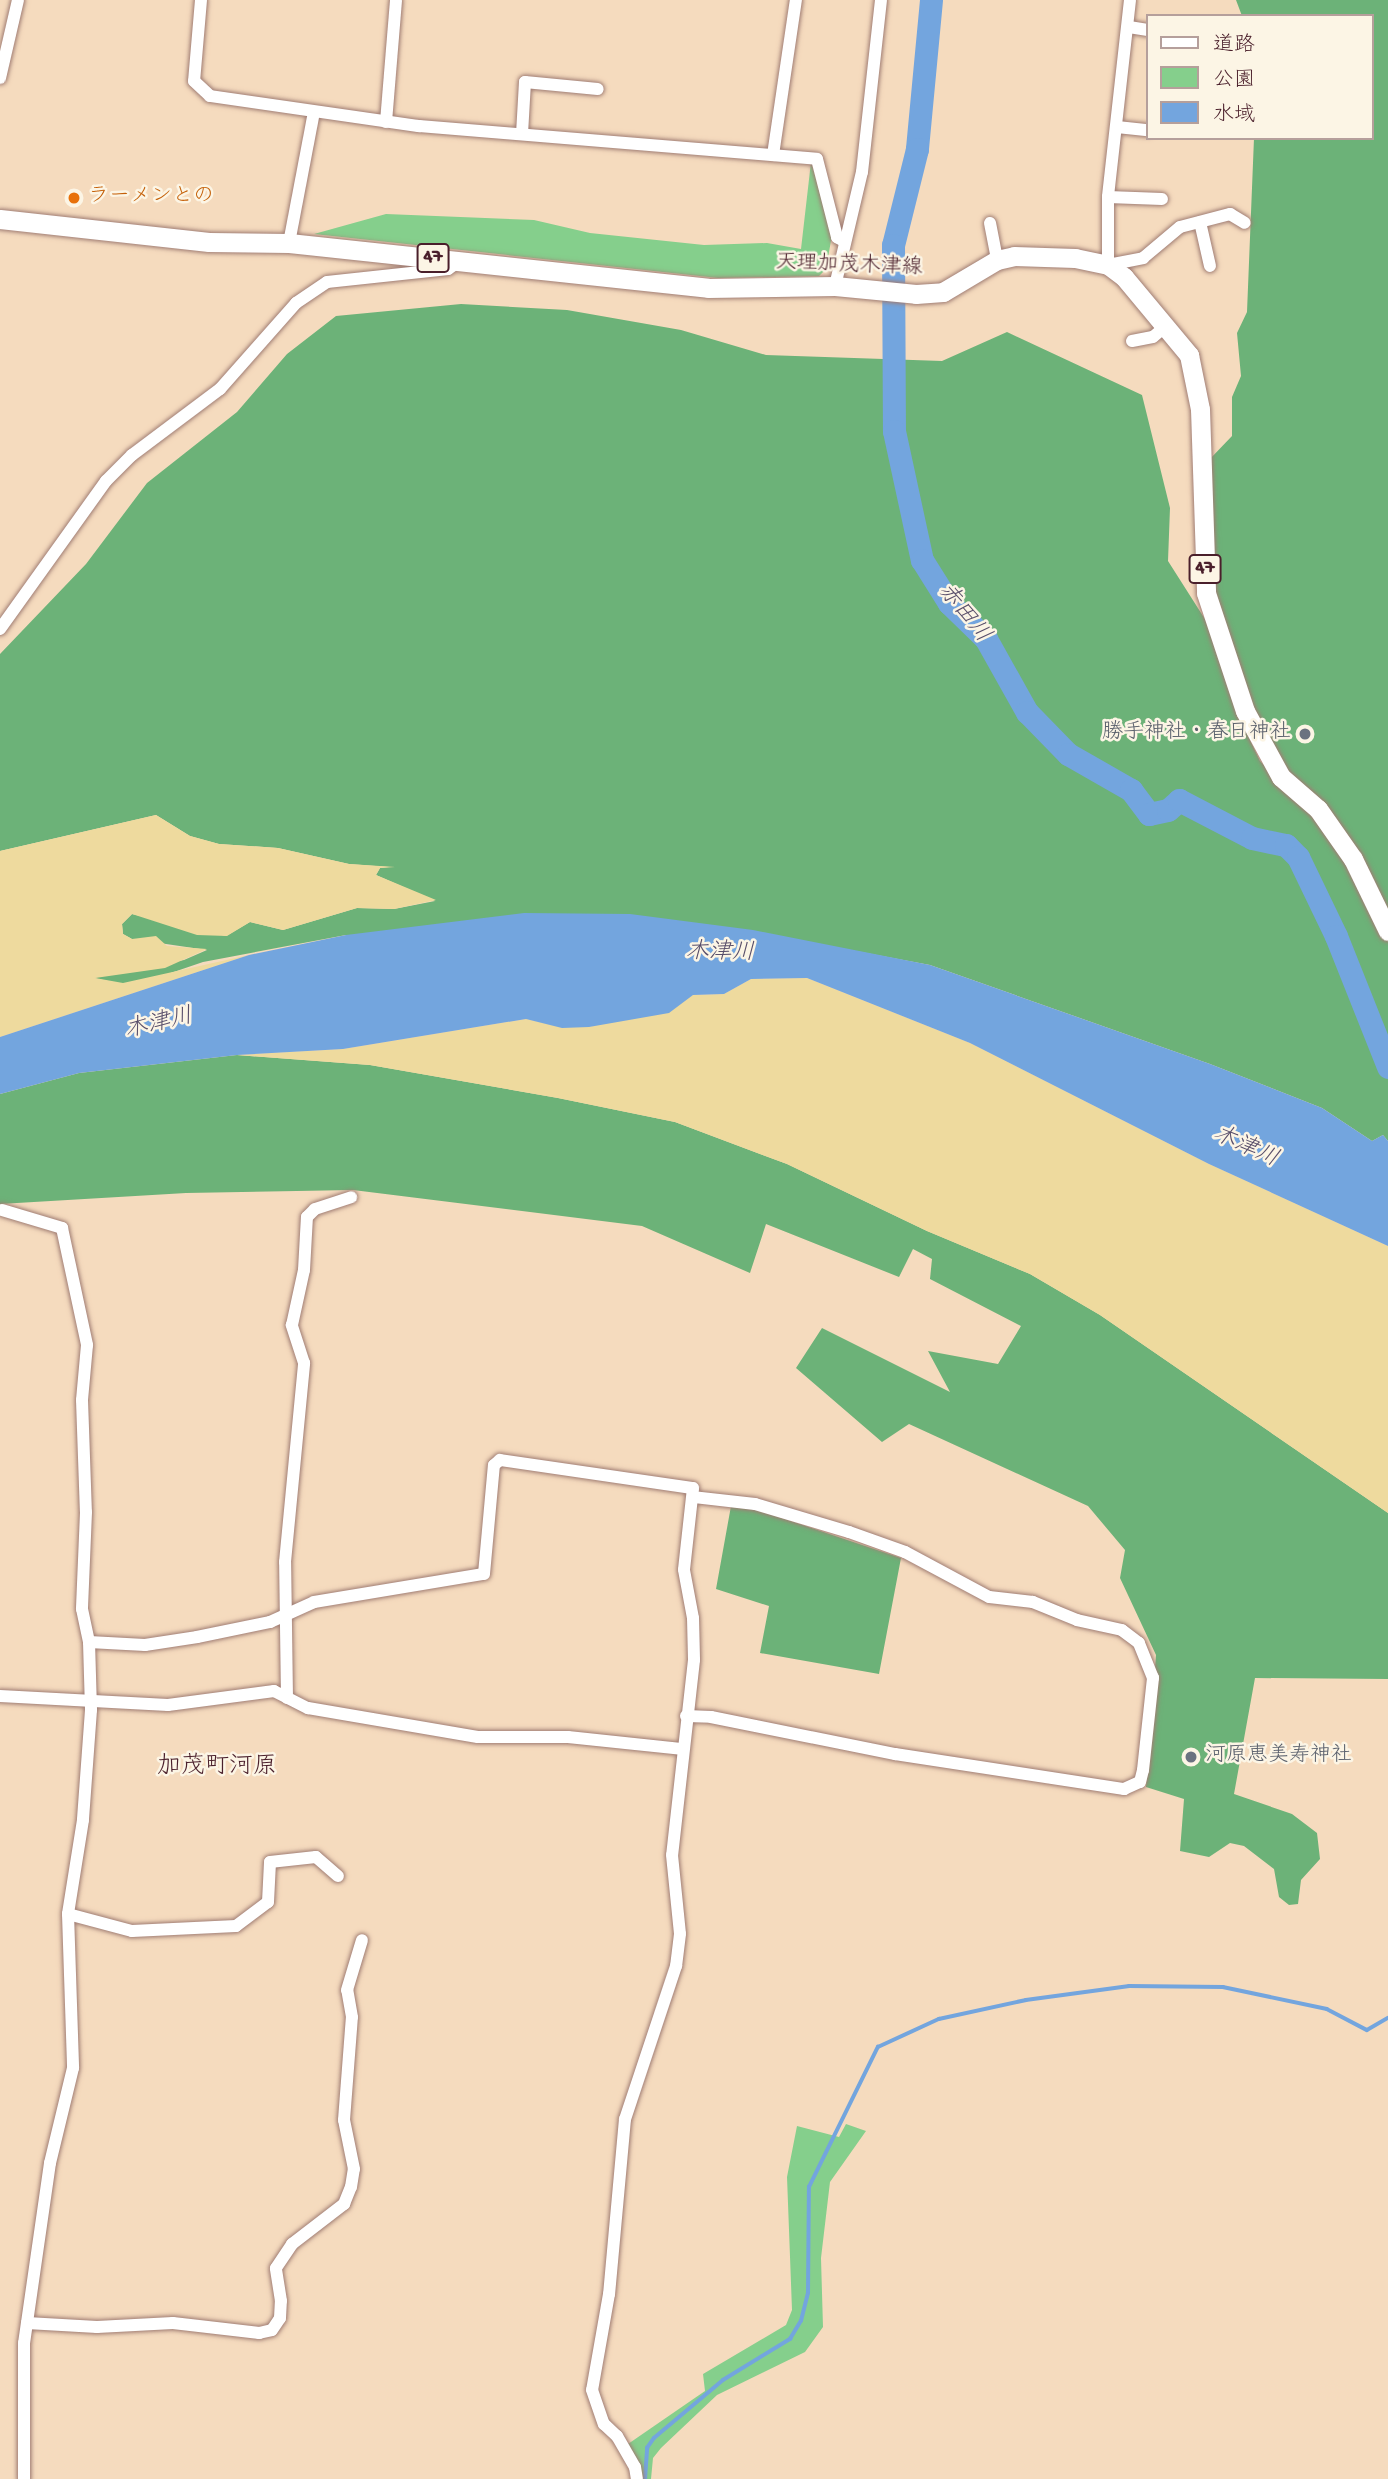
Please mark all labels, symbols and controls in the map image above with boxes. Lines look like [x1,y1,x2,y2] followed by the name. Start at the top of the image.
[1146,14,1374,140] legend
[1213,34,1255,59] text: 道路
[1213,69,1255,94] text: 公園
[1213,104,1255,129] text: 水域
[88,185,214,211] place label: ラーメンとの
[66,190,82,206] marker: ラーメンとの
[416,242,450,274] road number: 47
[775,252,923,282] street label: 天理加茂木津線
[1188,554,1222,584] road number: 47
[931,579,995,649] water label: 赤田川
[1102,721,1291,747] place label: 勝手神社・春日神社
[1297,726,1313,742] marker: 勝手神社・春日神社
[685,940,755,968] water label: 木津川
[122,1004,196,1046] water label: 木津川
[1208,1121,1282,1175] water label: 木津川
[1205,1744,1352,1770] place label: 河原恵美寿神社
[1183,1749,1199,1765] marker: 河原恵美寿神社
[157,1754,277,1782] district label: 加茂町河原

